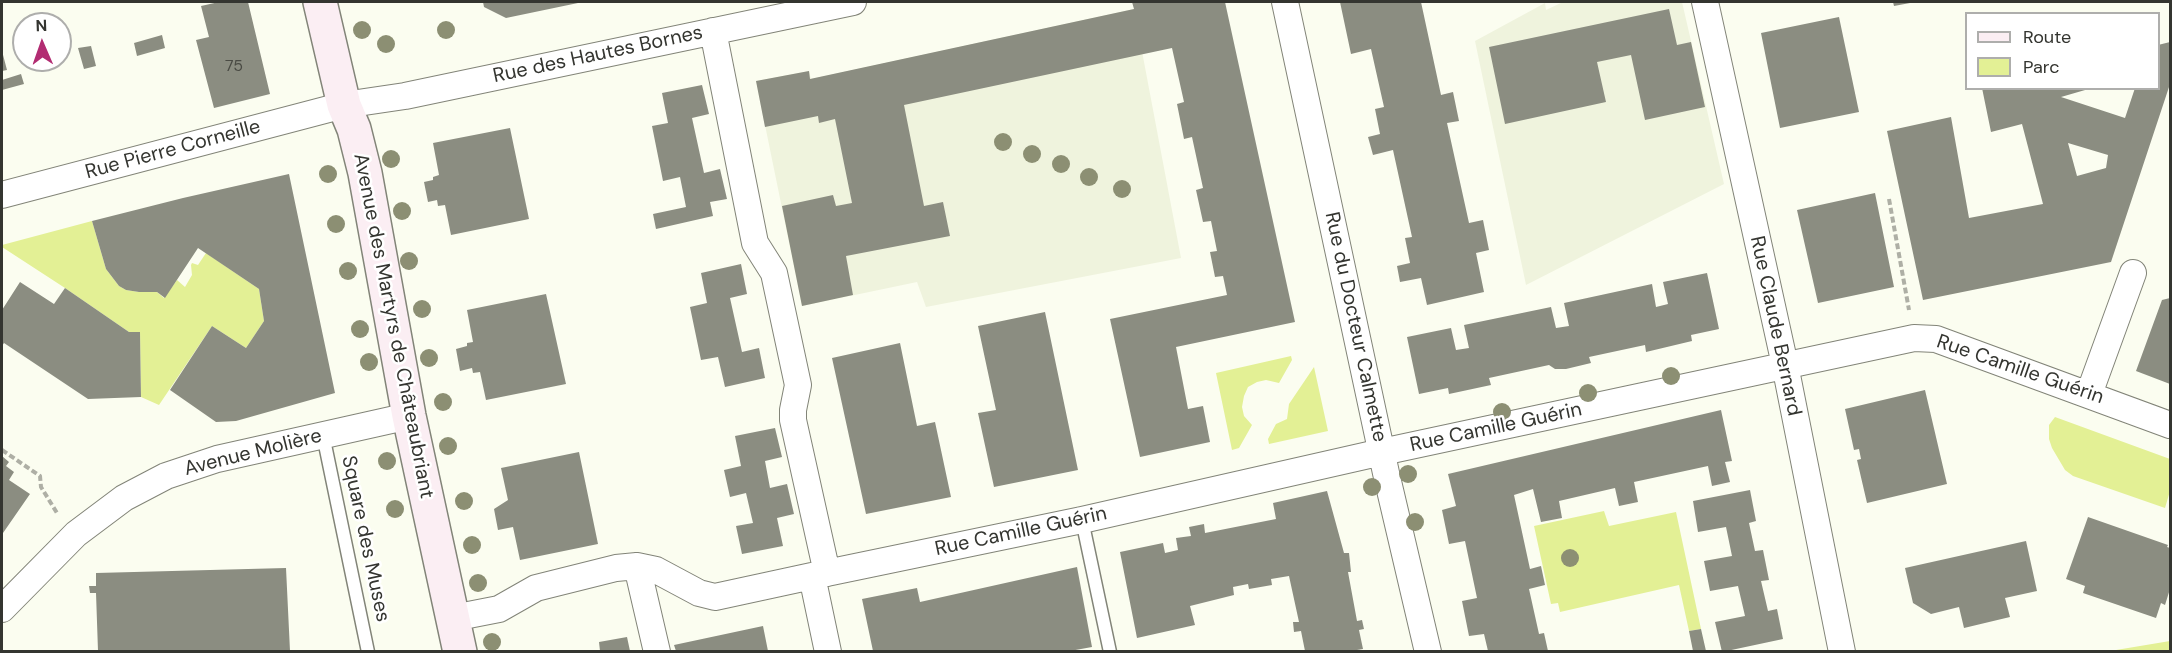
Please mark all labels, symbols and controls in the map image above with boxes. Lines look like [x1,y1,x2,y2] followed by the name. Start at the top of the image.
[12,12,72,72] north arrow
[1965,12,2160,90] legend
[35,15,48,36] text: N
[491,21,705,89] street label: Rue des Hautes Bornes
[2023,25,2071,49] text: Route
[2023,55,2059,79] text: Parc
[225,57,243,77] house number: 75
[83,115,263,185] street label: Rue Pierre Corneille
[348,151,438,501] street label: Avenue des Martyrs de Châteaubriant
[1319,210,1391,444] street label: Rue du Docteur Calmette
[1744,234,1806,418] street label: Rue Claude Bernard
[1933,330,2107,410] street label: Rue Camille Guérin
[1408,398,1584,458] street label: Rue Camille Guérin
[182,424,324,482] street label: Avenue Molière
[336,454,394,624] street label: Square des Muses
[933,502,1109,562] street label: Rue Camille Guérin

